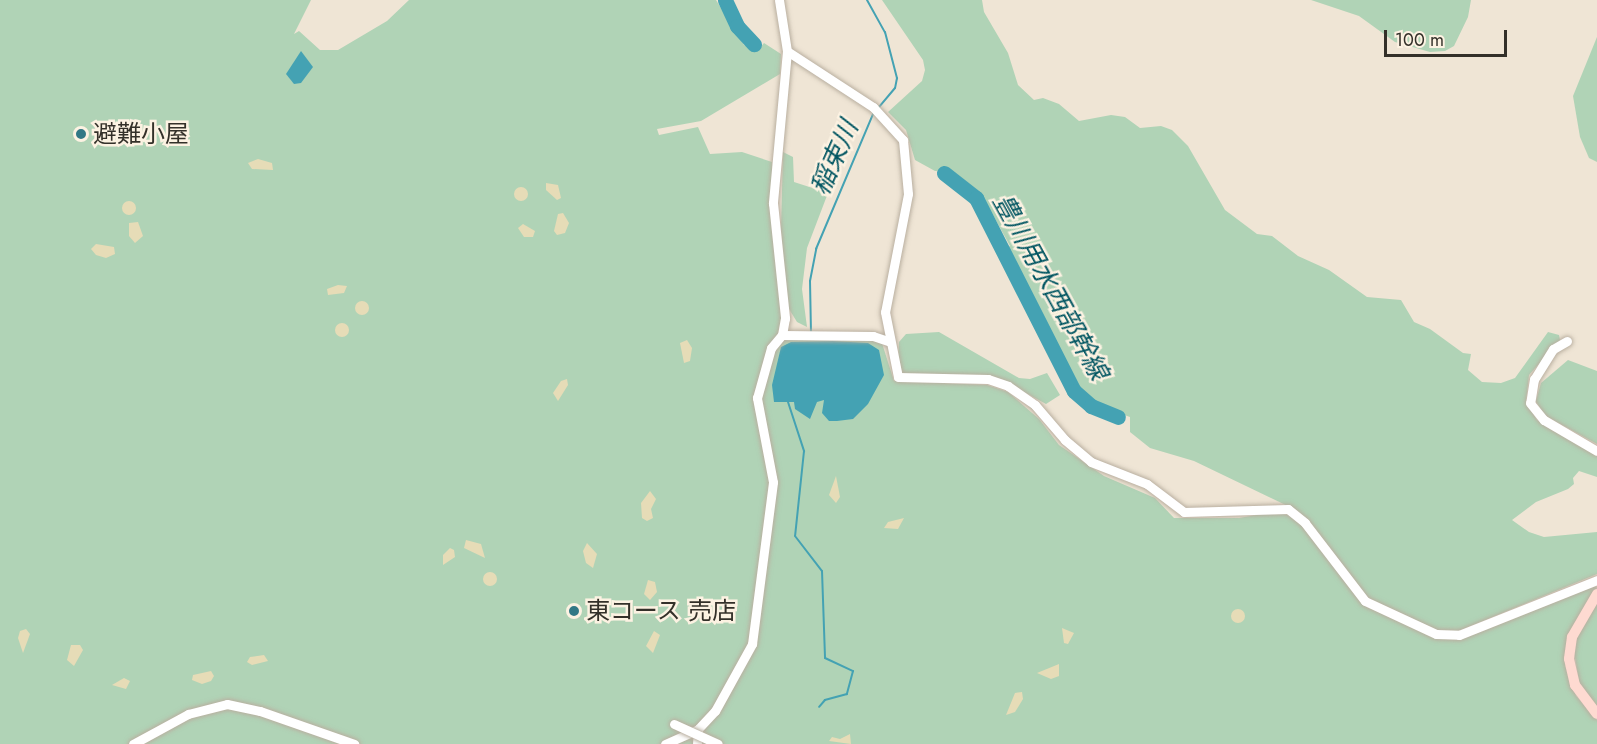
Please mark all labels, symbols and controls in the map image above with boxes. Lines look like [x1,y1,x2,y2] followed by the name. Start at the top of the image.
[1387,18,1510,56] scale bar
[1395,27,1444,53] text: 100 m
[805,116,865,200] water label: 稲束川
[93,120,189,148] place label: 避難小屋
[74,127,88,141] marker: 避難小屋
[986,188,1114,386] water label: 豊川用水西部幹線
[586,597,737,625] place label: 東コース 売店
[567,604,581,618] marker: 東コース 売店

